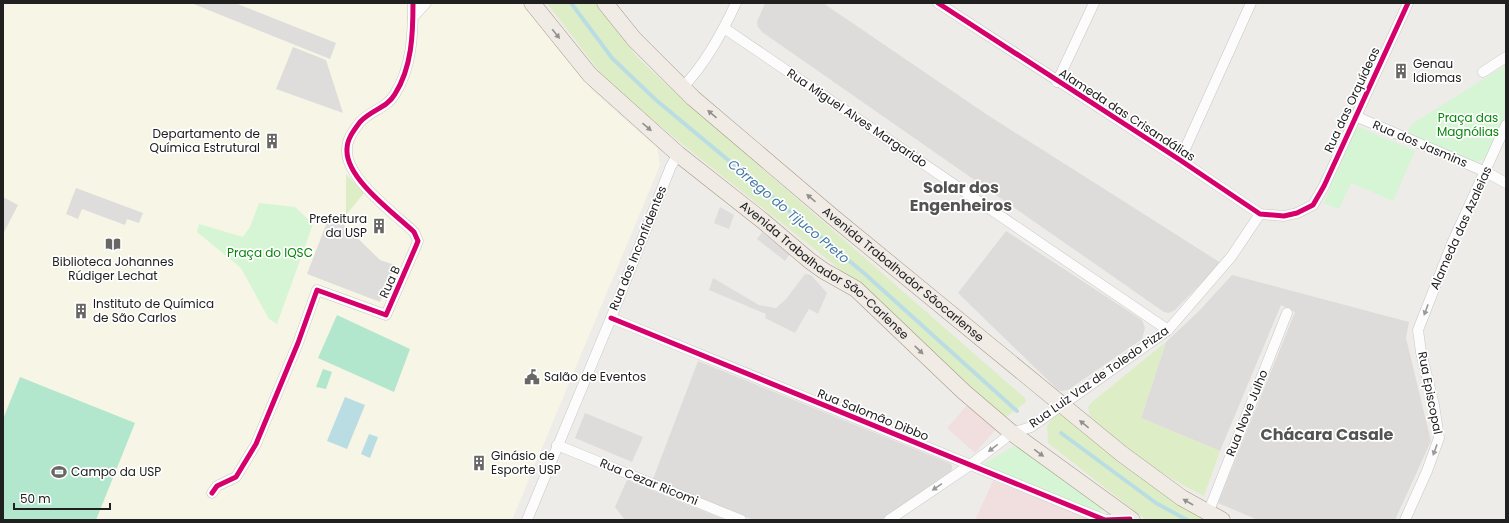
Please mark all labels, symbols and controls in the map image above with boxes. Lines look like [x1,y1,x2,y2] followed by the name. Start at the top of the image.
[552,28,561,39] one-way arrow
[1320,44,1383,155] street label: Rua das Orquídeas
[1413,55,1461,86] place label: Genau Idiomas
[1392,62,1410,80] building icon: Genau Idiomas
[784,64,931,171] street label: Rua Miguel Alves Margarido
[1056,64,1199,165] street label: Alameda das Crisandálias
[1437,109,1499,140] park label: Praça das Magnólias
[707,110,717,119] one-way arrow
[1370,116,1470,171] street label: Rua dos Jasmins
[641,122,652,131] one-way arrow
[149,125,260,156] place label: Departamento de Química Estrutural
[263,132,281,150] building icon: Departamento de Química Estrutural
[724,155,854,268] water label: Córrego do Tijuco Preto
[1426,163,1495,292] street label: Alameda das Azaleias
[910,176,1012,217] district label: Solar dos Engenheiros
[605,183,670,313] street label: Rua dos Inconfidentes
[806,194,816,203] one-way arrow
[736,197,913,343] street label: Avenida Trabalhador São-Carlense
[819,203,988,346] street label: Avenida Trabalhador Sãocarlense
[309,210,367,241] place label: Prefeitura da USP
[370,217,388,235] building icon: Prefeitura da USP
[104,235,122,253] library icon: Biblioteca Johannes Rúdiger Lechat
[227,244,313,261] park label: Praça do IQSC
[52,253,174,284] place label: Biblioteca Johannes Rúdiger Lechat
[375,263,404,301] street label: Rua B
[93,295,214,326] place label: Instituto de Química de São Carlos
[72,302,90,320] building icon: Instituto de Química de São Carlos
[1422,305,1428,317] one-way arrow
[1025,322,1172,431] street label: Rua Luiz Vaz de Toledo Pizza
[914,346,924,355] one-way arrow
[1414,350,1447,436] street label: Rua Episcopal
[1221,367,1272,459] street label: Rua Nove Julho
[523,368,541,386] public building icon: Salão de Eventos
[544,368,646,385] place label: Salão de Eventos
[815,384,932,445] street label: Rua Salomão Dibbo
[1079,419,1089,428] one-way arrow
[1261,423,1394,446] district label: Chácara Casale
[988,443,999,452] one-way arrow
[1431,445,1437,457] one-way arrow
[491,447,561,478] place label: Ginásio de Esporte USP
[1034,449,1045,457] one-way arrow
[470,454,488,472] building icon: Ginásio de Esporte USP
[597,454,701,509] street label: Rua Cezar Ricomi
[50,463,68,481] sports icon: Campo da USP
[71,463,161,480] place label: Campo da USP
[932,483,943,491] one-way arrow
[14,485,110,511] scale bar
[20,490,51,507] text: 50 m
[1182,498,1194,505] one-way arrow

